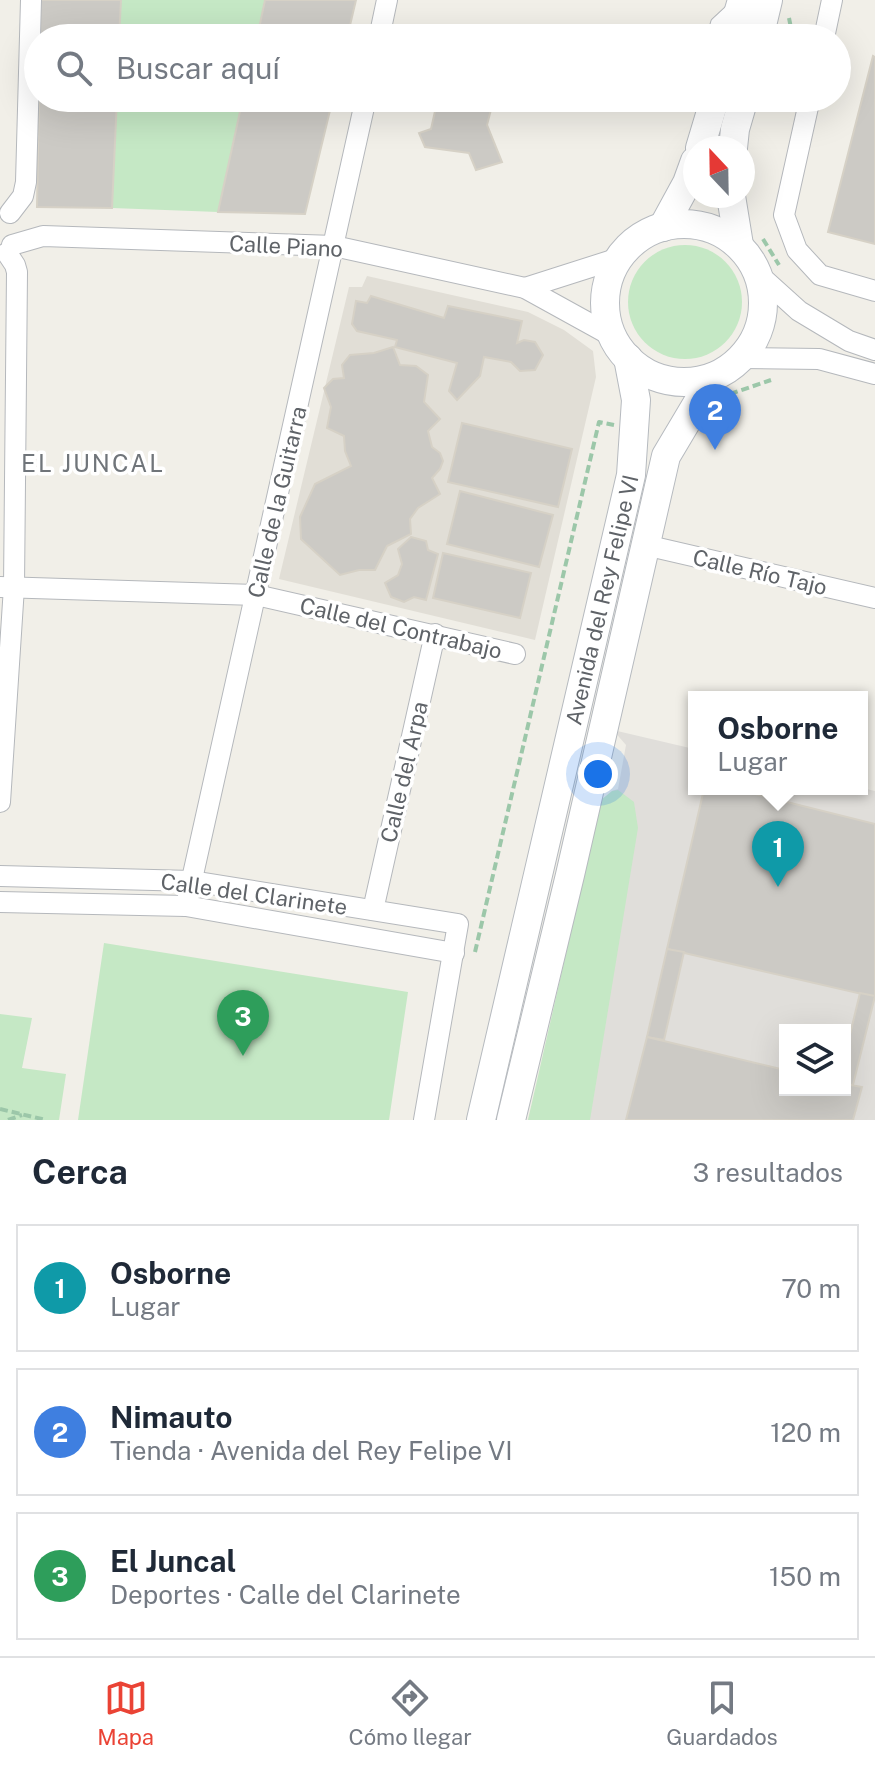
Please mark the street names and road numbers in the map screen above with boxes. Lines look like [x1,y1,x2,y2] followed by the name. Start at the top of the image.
[228,230,344,262] street label: Calle Piano
[242,404,312,600] street label: Calle de la Guitarra
[560,472,644,728] street label: Avenida del Rey Felipe VI
[690,544,830,600] street label: Calle Río Tajo
[297,592,505,664] street label: Calle del Contrabajo
[375,699,433,845] street label: Calle del Arpa
[159,868,349,920] street label: Calle del Clarinete

